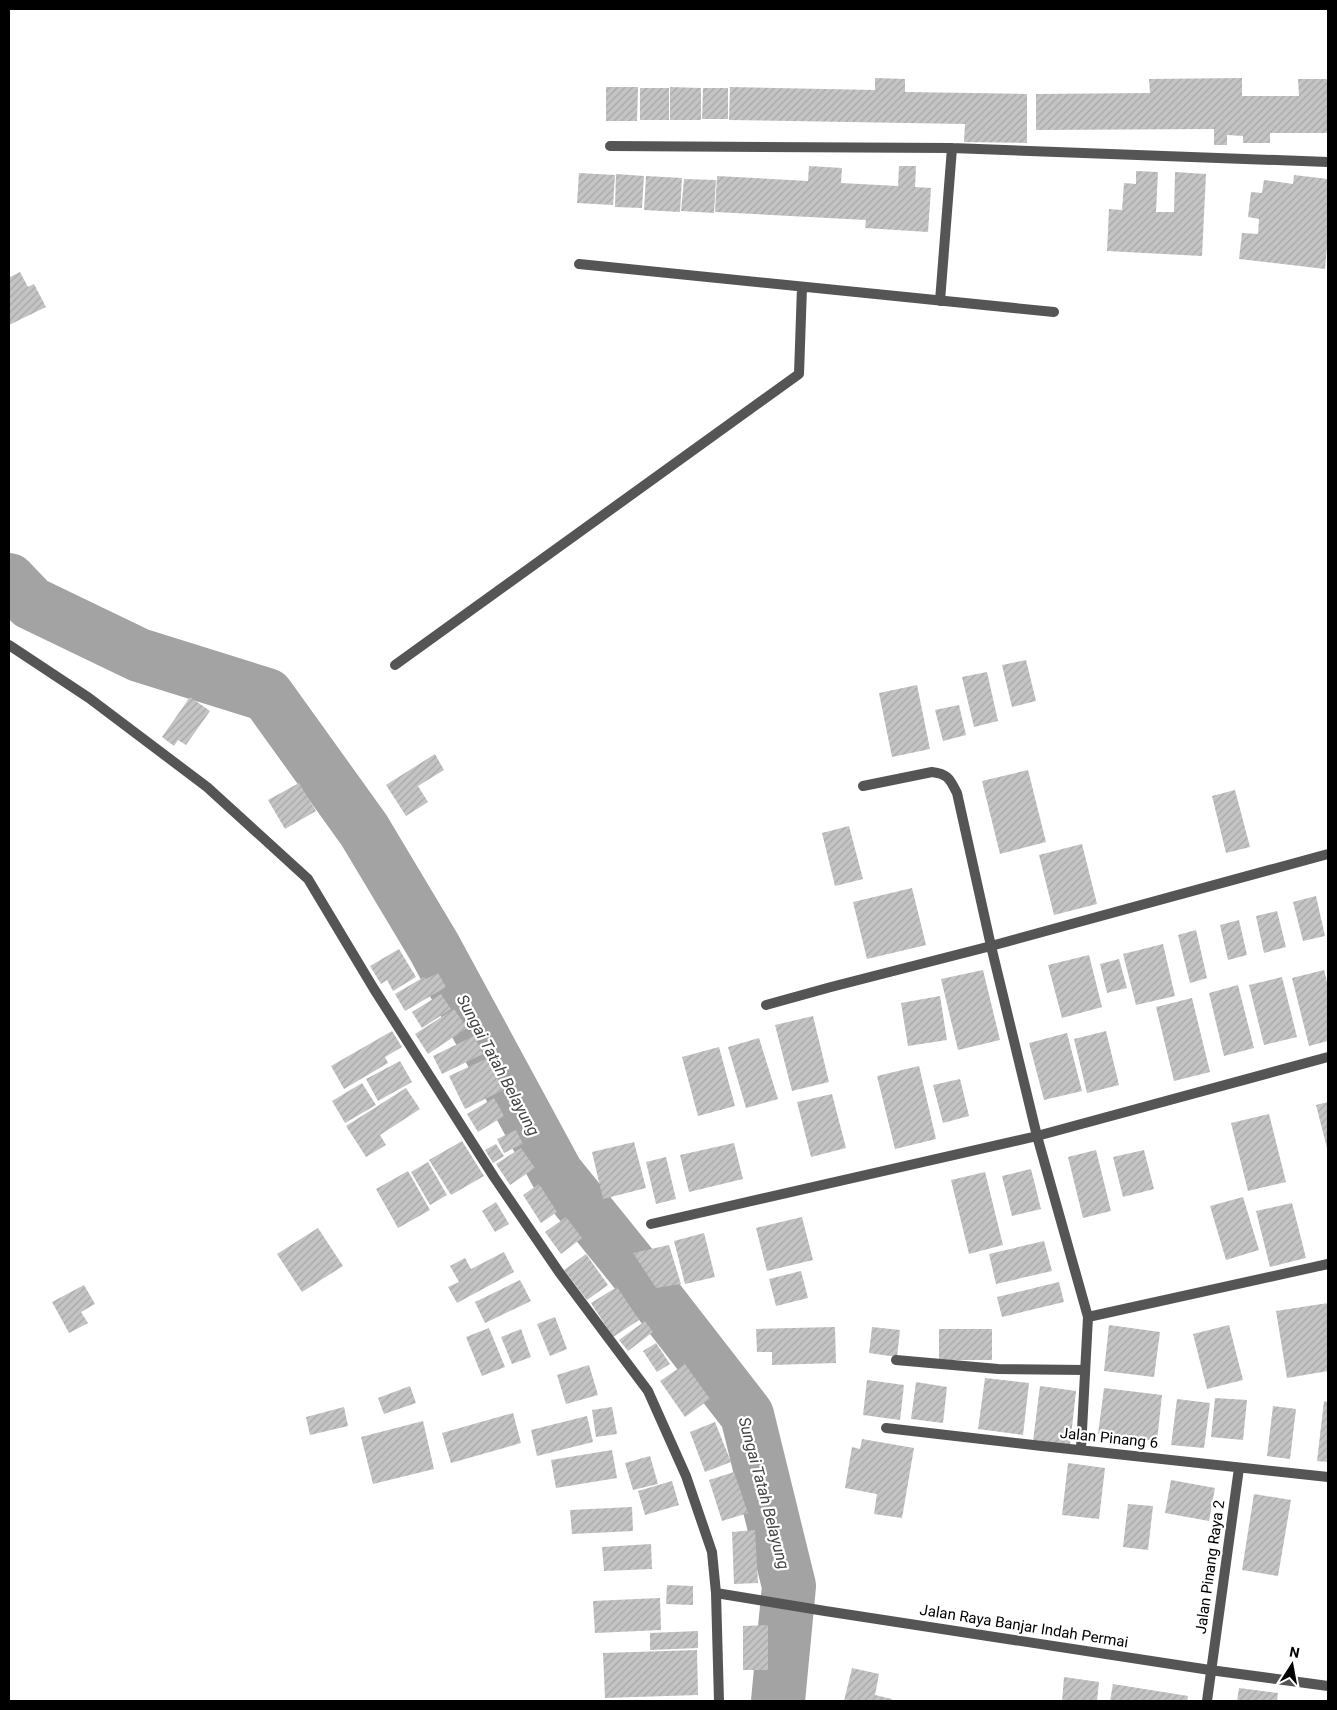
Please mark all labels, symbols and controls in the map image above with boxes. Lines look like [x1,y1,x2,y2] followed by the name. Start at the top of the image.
[453,991,543,1139] water label: Sungai Tatah Belayung
[735,1415,794,1572] water label: Sungai Tatah Belayung
[1059,1424,1159,1452] street label: Jalan Pinang 6
[1192,1499,1228,1635] street label: Jalan Pinang Raya 2
[918,1601,1130,1651] street label: Jalan Raya Banjar Indah Permai
[1267,1640,1317,1690] north arrow
[1288,1643,1301,1661] text: N

